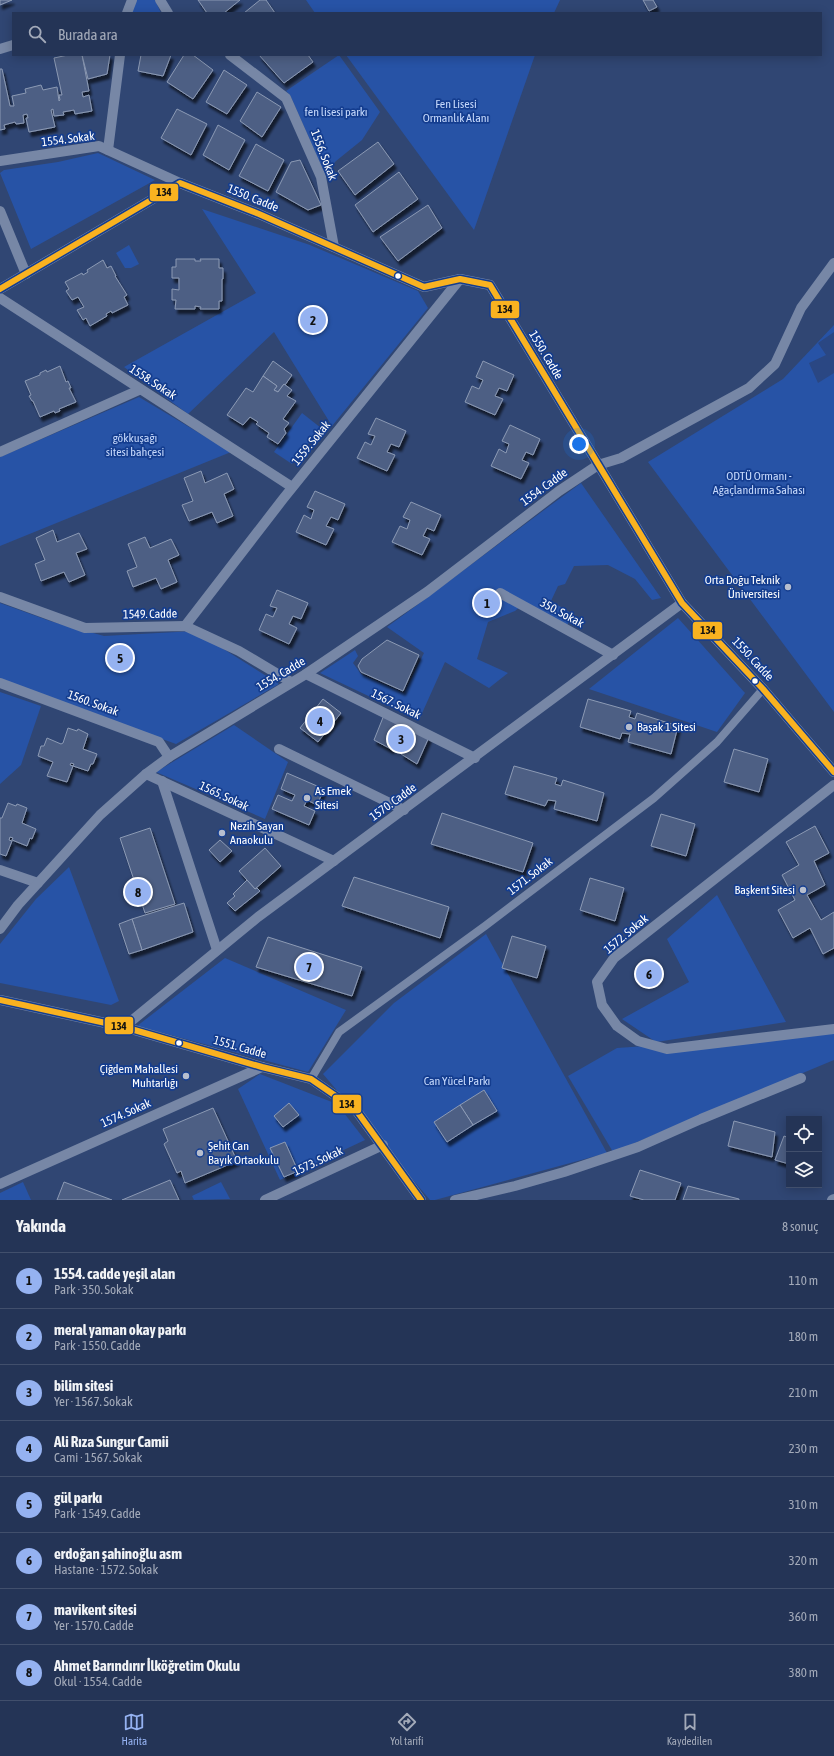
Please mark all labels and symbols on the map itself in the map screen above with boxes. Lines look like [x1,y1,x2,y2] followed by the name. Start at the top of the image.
[423,97,489,125] park label: Fen Lisesi Ormanlık Alanı
[305,105,367,119] park label: fen lisesi parkı
[308,128,340,183] street label: 1556. Sokak
[41,129,96,149] street label: 1554. Sokak
[225,181,281,215] street label: 1550. Cadde
[149,183,179,202] line badge: 134
[156,186,172,198] text: 134
[393,271,403,281] unlabelled marker
[490,300,520,319] line badge: 134
[497,303,513,315] text: 134
[300,305,326,335] pin: 2
[526,328,566,382] street label: 1550. Cadde
[127,362,180,403] street label: 1558. Sokak
[289,417,334,468] street label: 1559. Sokak
[106,431,164,459] park label: gökkuşağı sitesi bahçesi
[569,434,589,454] your location
[518,465,570,509] street label: 1554. Cadde
[713,469,805,497] park label: ODTÜ Ormanı - Ağaçlandırma Sahası
[705,573,781,601] place label: Orta Doğu Teknik Üniversitesi
[783,582,793,592] marker: Orta Doğu Teknik Üniversitesi
[474,588,500,618] pin: 1
[538,596,587,631] street label: 350. Sokak
[123,607,177,621] street label: 1549. Cadde
[692,621,723,640] line badge: 134
[700,624,716,636] text: 134
[729,634,777,684] street label: 1550. Cadde
[107,643,133,673] pin: 5
[254,654,308,694] street label: 1554. Cadde
[750,676,760,686] unlabelled marker
[369,686,424,722] street label: 1567. Sokak
[66,687,121,719] street label: 1560. Sokak
[307,706,333,736] pin: 4
[637,720,696,734] place label: Başak 1 Sitesi
[624,722,634,732] marker: Başak 1 Sitesi
[388,724,414,754] pin: 3
[197,778,252,814] street label: 1565. Sokak
[367,780,419,824] street label: 1570. Cadde
[315,784,352,812] place label: As Emek Sitesi
[302,793,312,803] marker: As Emek Sitesi
[230,819,284,847] place label: Nezih Sayan Anaokulu
[217,828,227,838] marker: Nezih Sayan Anaokulu
[505,854,556,898] street label: 1571. Sokak
[125,877,151,907] pin: 8
[735,883,795,897] place label: Başkent Sitesi
[798,885,808,895] marker: Başkent Sitesi
[601,911,651,956] street label: 1572. Sokak
[296,952,322,982] pin: 7
[636,959,662,989] pin: 6
[104,1016,134,1035] line badge: 134
[111,1020,127,1032] text: 134
[212,1033,268,1061] street label: 1551. Cadde
[174,1038,184,1048] unlabelled marker
[100,1062,178,1090] place label: Çiğdem Mahallesi Muhtarlığı
[181,1071,191,1081] marker: Çiğdem Mahallesi Muhtarlığı
[424,1074,490,1088] park label: Can Yücel Parkı
[332,1094,362,1114] line badge: 134
[99,1096,154,1130] street label: 1574. Sokak
[339,1098,355,1110] text: 134
[208,1139,279,1167] place label: Şehit Can Bayık Ortaokulu
[291,1143,346,1179] street label: 1573. Sokak
[195,1148,205,1158] marker: Şehit Can Bayık Ortaokulu

